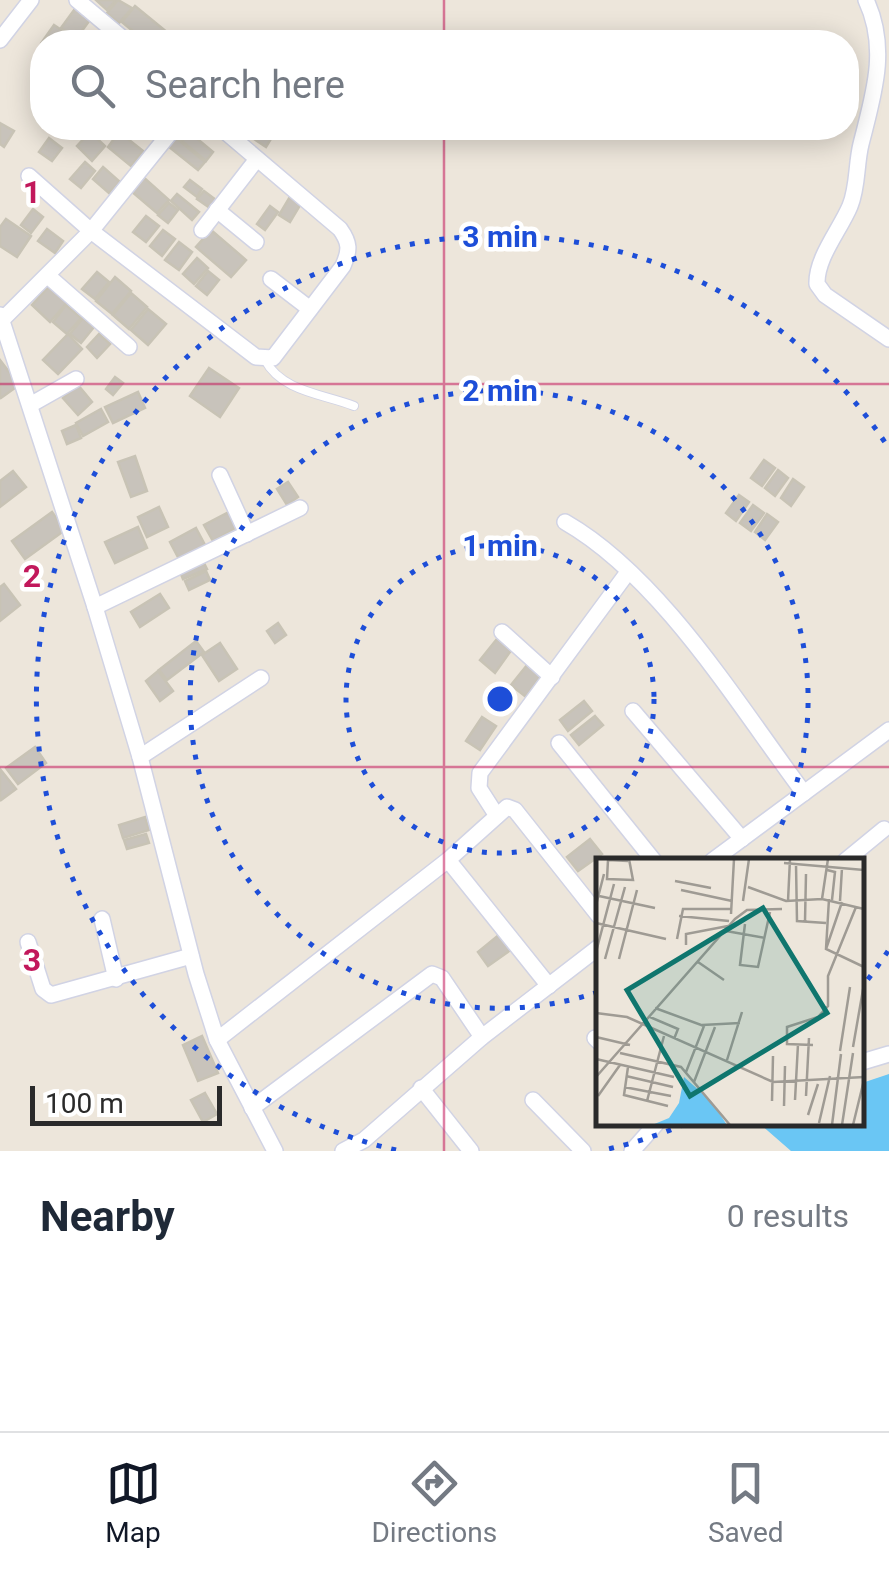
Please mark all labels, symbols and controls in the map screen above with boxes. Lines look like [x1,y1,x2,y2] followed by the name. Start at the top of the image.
[30,30,859,140] search box
[65,58,120,113] icon: search
[145,63,345,107] text: Search here
[23,173,41,211] text: 1
[462,219,538,254] text: 3 min
[462,373,538,408] text: 2 min
[462,528,538,563] text: 1 min
[23,557,41,595] text: 2
[482,681,518,717] centre of rings
[596,858,864,1126] inset map
[23,941,41,979] text: 3
[30,1081,222,1126] scale bar
[45,1087,124,1120] text: 100 m
[40,1192,175,1241] text: Nearby
[727,1197,849,1235] text: 0 results
[105,1456,161,1549] tab: Map
[371,1456,497,1549] tab: Directions
[708,1456,784,1549] tab: Saved

